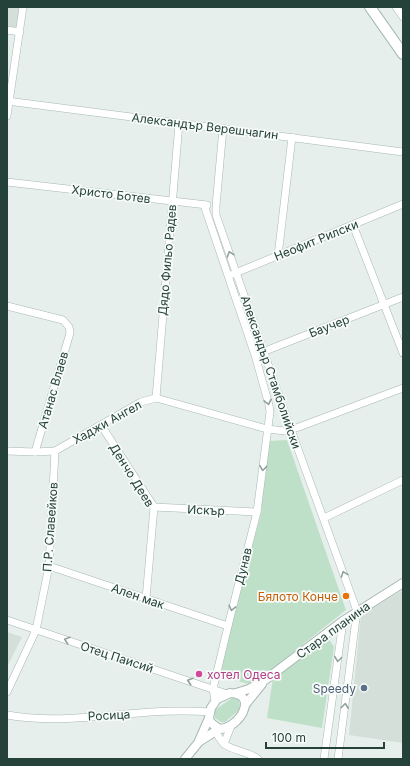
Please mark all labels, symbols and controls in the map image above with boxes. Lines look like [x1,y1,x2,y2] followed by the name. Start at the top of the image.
[131,110,279,142] street label: Александър Верешчагин
[71,182,152,206] street label: Христо Ботев
[155,204,179,316] street label: Дядо Фильо Радев
[272,216,360,264] street label: Неофит Рилски
[226,251,234,258] one-way arrow
[238,293,304,451] street label: Александър Стамболийски
[307,311,351,341] street label: Баучер
[35,349,71,430] street label: Атанас Влаев
[70,397,144,447] street label: Хаджи Ангел
[263,399,271,405] one-way arrow
[107,440,158,510] street label: Денчо Деев
[258,465,267,471] one-way arrow
[39,481,61,572] street label: П.Р. Славейков
[187,502,225,518] street label: Искър
[231,546,255,586] street label: Дунав
[340,571,349,578] one-way arrow
[109,580,167,612] street label: Ален мак
[258,589,338,604] place label: Бялото Конче
[341,591,351,601] marker: Бялото Конче
[293,598,373,662] street label: Стара планина
[229,605,237,612] one-way arrow
[63,637,70,645] one-way arrow
[79,638,155,676] street label: Отец Паисий
[333,656,342,662] one-way arrow
[207,667,281,682] place label: хотел Одеса
[194,669,204,679] marker: хотел Одеса
[187,678,194,686] one-way arrow
[313,681,356,696] place label: Speedy
[359,683,369,693] marker: Speedy
[340,703,349,710] one-way arrow
[87,706,131,724] street label: Росица
[266,724,384,750] scale bar
[272,730,306,745] text: 100 m

